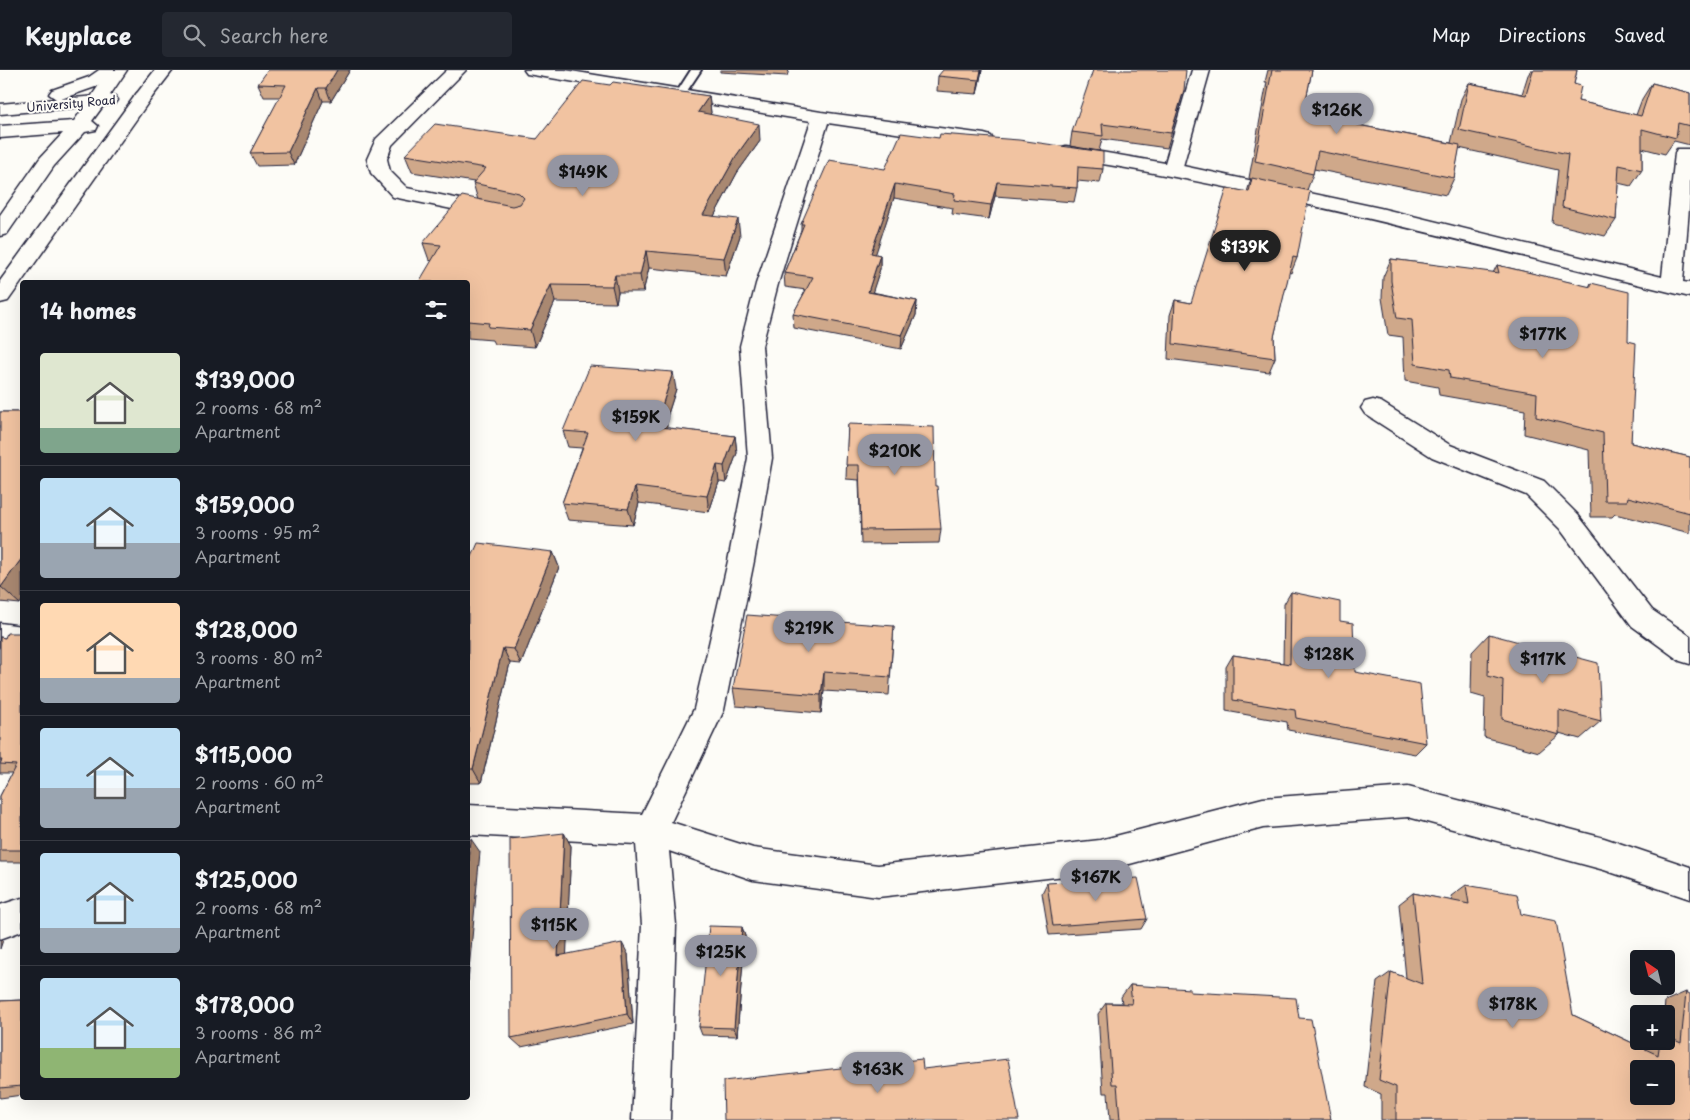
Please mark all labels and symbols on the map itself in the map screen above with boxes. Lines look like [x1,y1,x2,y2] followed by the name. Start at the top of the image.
[25,90,117,116] street label: University Road
[1302,92,1372,135] pin: $126K
[548,154,618,197] pin: $149K
[1210,230,1280,272] pin: $139K
[1508,316,1578,359] pin: $177K
[601,400,671,442] pin: $159K
[860,434,930,476] pin: $210K
[774,610,844,653] pin: $219K
[1294,636,1364,679] pin: $128K
[1508,642,1578,684] pin: $117K
[1061,860,1131,902] pin: $167K
[519,908,589,950] pin: $115K
[686,934,756,977] pin: $125K
[1630,950,1675,995] north arrow
[1478,986,1548,1029] pin: $178K
[843,1052,913,1094] pin: $163K

